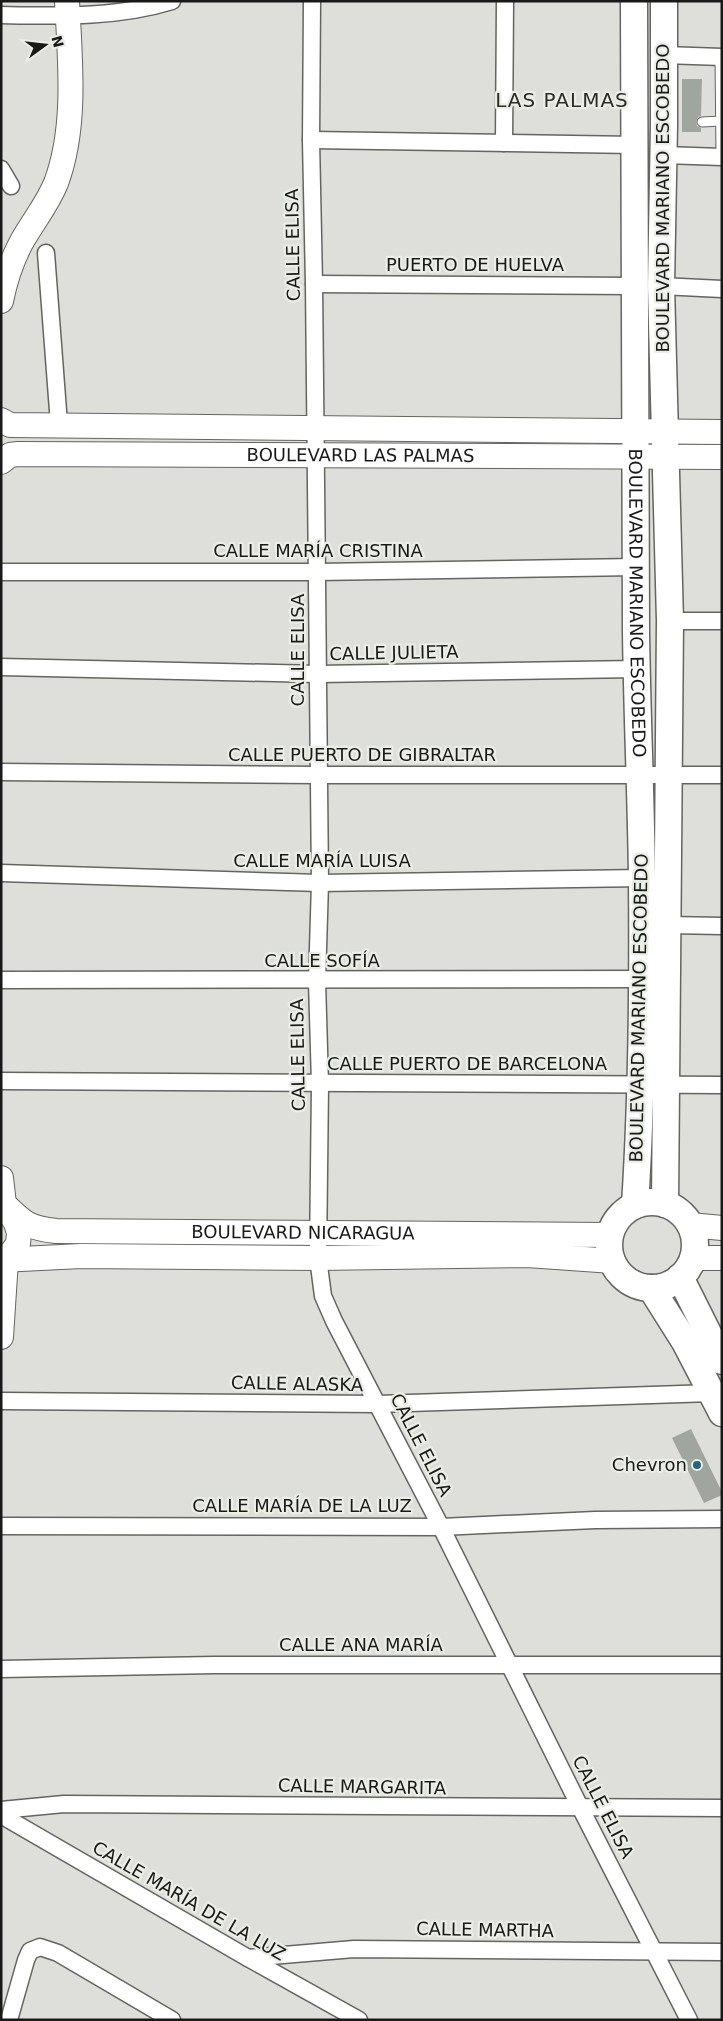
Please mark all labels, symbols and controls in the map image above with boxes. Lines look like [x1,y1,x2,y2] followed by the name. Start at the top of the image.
[20,20,70,70] north arrow
[48,34,67,49] text: N
[652,44,673,352] street label: BOULEVARD MARIANO ESCOBEDO
[495,88,629,112] district label: LAS PALMAS
[281,188,304,302] street label: CALLE ELISA
[386,254,565,275] street label: PUERTO DE HUELVA
[247,444,474,466] street label: BOULEVARD LAS PALMAS
[625,448,650,758] street label: BOULEVARD MARIANO ESCOBEDO
[213,540,423,561] street label: CALLE MARÍA CRISTINA
[287,593,308,706] street label: CALLE ELISA
[329,641,459,664] street label: CALLE JULIETA
[228,744,496,765] street label: CALLE PUERTO DE GIBRALTAR
[233,850,411,871] street label: CALLE MARÍA LUISA
[625,853,652,1163] street label: BOULEVARD MARIANO ESCOBEDO
[264,950,380,971] street label: CALLE SOFÍA
[286,998,309,1112] street label: CALLE ELISA
[327,1053,608,1074] street label: CALLE PUERTO DE BARCELONA
[191,1221,415,1244] street label: BOULEVARD NICARAGUA
[231,1372,364,1395] street label: CALLE ALASKA
[386,1390,457,1500] street label: CALLE ELISA
[612,1454,687,1475] place label: Chevron
[691,1459,703,1471] marker: Chevron
[192,1495,412,1516] street label: CALLE MARÍA DE LA LUZ
[279,1634,444,1655] street label: CALLE ANA MARÍA
[568,1752,639,1862] street label: CALLE ELISA
[278,1775,447,1798] street label: CALLE MARGARITA
[89,1837,290,1965] street label: CALLE MARÍA DE LA LUZ
[416,1918,555,1941] street label: CALLE MARTHA

